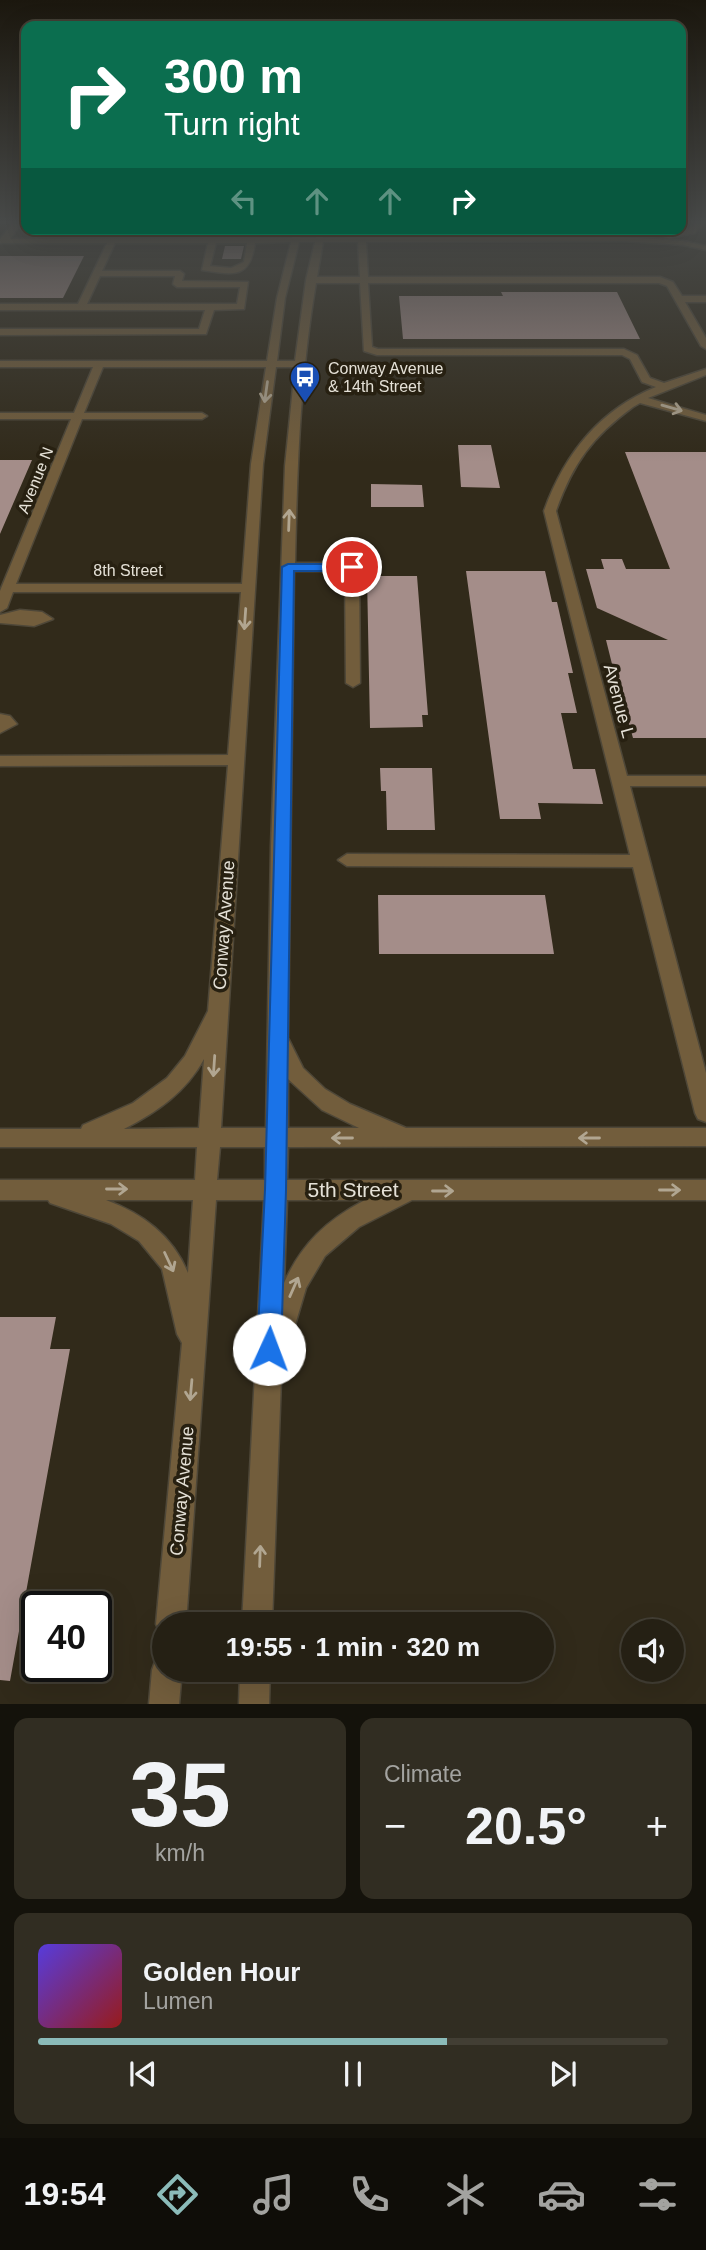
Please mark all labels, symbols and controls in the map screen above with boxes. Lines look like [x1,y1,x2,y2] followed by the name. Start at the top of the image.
[49,49,140,140] icon: right
[164,49,303,103] text: 300 m
[164,106,300,142] text: Turn right
[225,182,263,220] icon: left
[298,182,336,220] icon: ahead
[371,182,409,220] icon: ahead
[444,182,482,220] icon: right
[288,360,322,404] bus stop icon: Conway Avenue & 14th Street
[328,360,443,395] place label: Conway Avenue & 14th Street
[260,380,273,403] one-way arrow
[661,403,683,416] one-way arrow
[14,445,56,516] street label: Avenue N
[283,509,296,532] one-way arrow
[322,537,382,597] pin
[333,548,371,586] icon: arrive
[93,562,163,579] street label: 8th Street
[239,607,252,630] one-way arrow
[600,662,638,740] street label: Avenue L
[209,860,239,990] street label: Conway Avenue
[207,1054,220,1076] one-way arrow
[331,1131,354,1145] one-way arrow
[578,1131,601,1144] one-way arrow
[307,1178,399,1201] street label: 5th Street
[105,1183,128,1196] one-way arrow
[658,1183,681,1197] one-way arrow
[431,1184,454,1198] one-way arrow
[163,1252,176,1273] one-way arrow
[288,1277,301,1298] one-way arrow
[232,1312,306,1386] position arrow
[184,1378,197,1401] one-way arrow
[166,1425,198,1557] street label: Conway Avenue
[254,1545,267,1568] one-way arrow
[21,1591,112,1682] speed limit sign: 40
[621,1619,684,1682] map controls
[621,1619,684,1682] button: sound
[226,1632,480,1662] text: 19:55 · 1 min · 320 m
[129,1744,231,1845] text: 35
[384,1761,462,1787] text: Climate
[465,1797,587,1855] text: 20.5°
[384,1805,406,1847] text: −
[646,1805,668,1847] text: +
[155,1840,205,1866] text: km/h
[143,1957,300,1987] text: Golden Hour
[143,1988,213,2014] text: Lumen
[124,2055,162,2093] icon: previous
[334,2055,372,2093] icon: pause
[544,2055,582,2093] icon: next
[153,2170,202,2219] icon: directions
[249,2170,298,2219] icon: music
[345,2170,394,2219] icon: phone
[441,2170,490,2219] icon: climate
[537,2170,586,2219] icon: car
[633,2170,682,2219] icon: filters
[24,2176,105,2212] text: 19:54

